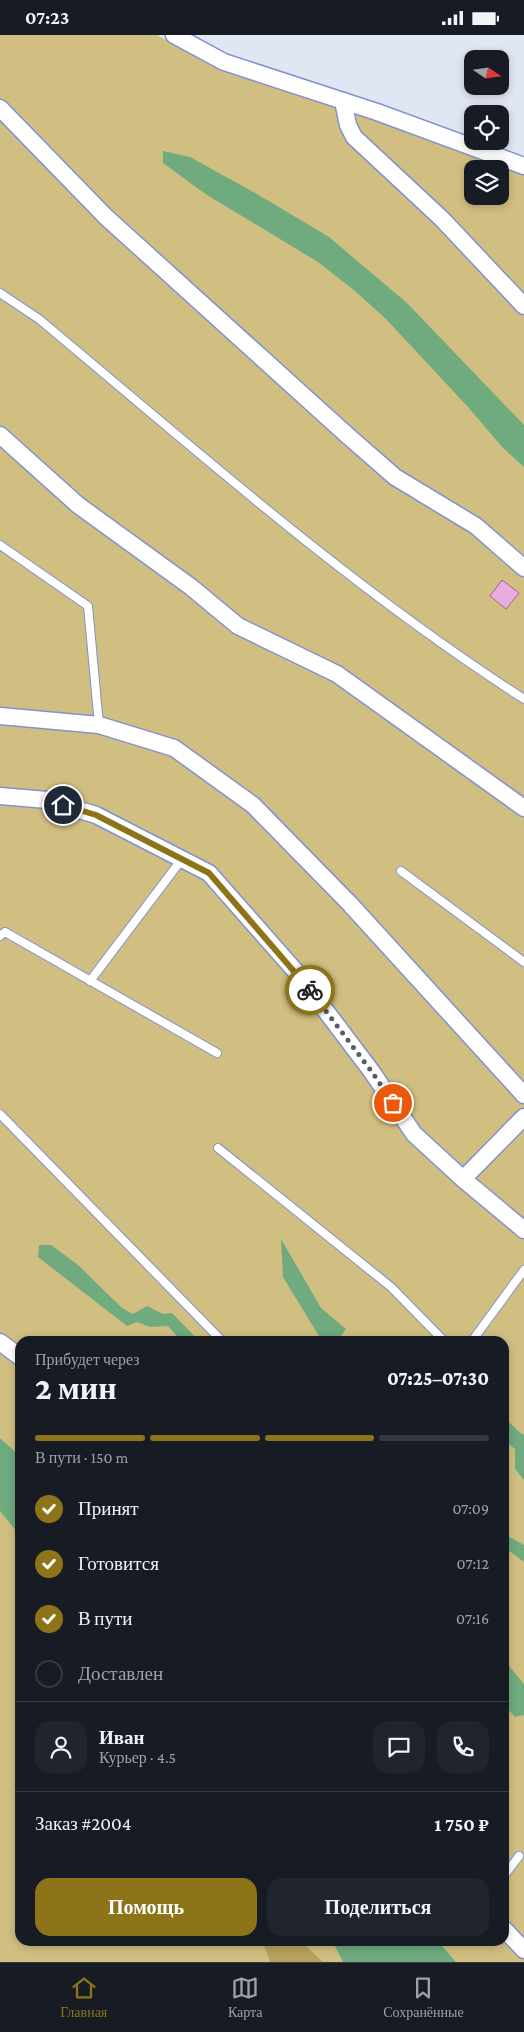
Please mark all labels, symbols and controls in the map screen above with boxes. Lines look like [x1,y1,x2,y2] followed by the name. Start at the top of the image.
[25,7,69,28] text: 07:23
[464,50,509,95] north arrow
[464,50,509,205] map controls
[464,105,509,150] button: locate
[464,160,509,205] button: layers
[42,784,84,826] pin
[49,791,77,819] icon: home
[285,965,335,1015] courier
[296,976,324,1004] icon: bike
[372,1082,414,1124] pin
[379,1089,407,1117] icon: bag
[35,1351,140,1368] text: Прибудет через
[387,1368,489,1389] text: 07:25–07:30
[35,1370,117,1406] text: 2 мин
[35,1449,128,1466] text: В пути · 150 m
[35,1495,63,1523] icon: check
[78,1498,139,1519] text: Принят
[452,1500,489,1517] text: 07:09
[35,1550,63,1578] icon: check
[78,1553,159,1574] text: Готовится
[457,1555,489,1572] text: 07:12
[35,1605,63,1633] icon: check
[78,1608,132,1629] text: В пути
[456,1610,489,1627] text: 07:16
[78,1663,163,1684] text: Доставлен
[35,1721,87,1773] button: person
[373,1721,425,1773] button: chat
[437,1721,489,1773] button: phone
[99,1727,145,1748] text: Иван
[99,1749,176,1766] text: Курьер · 4.5
[35,1813,131,1834] text: Заказ #2004
[434,1814,489,1835] text: 1 750 ₽
[35,1878,257,1936] button: Помощь
[267,1878,489,1936] button: Поделиться
[60,1974,107,2021] tab: Главная
[228,1974,263,2021] tab: Карта
[383,1974,464,2021] tab: Сохранённые

